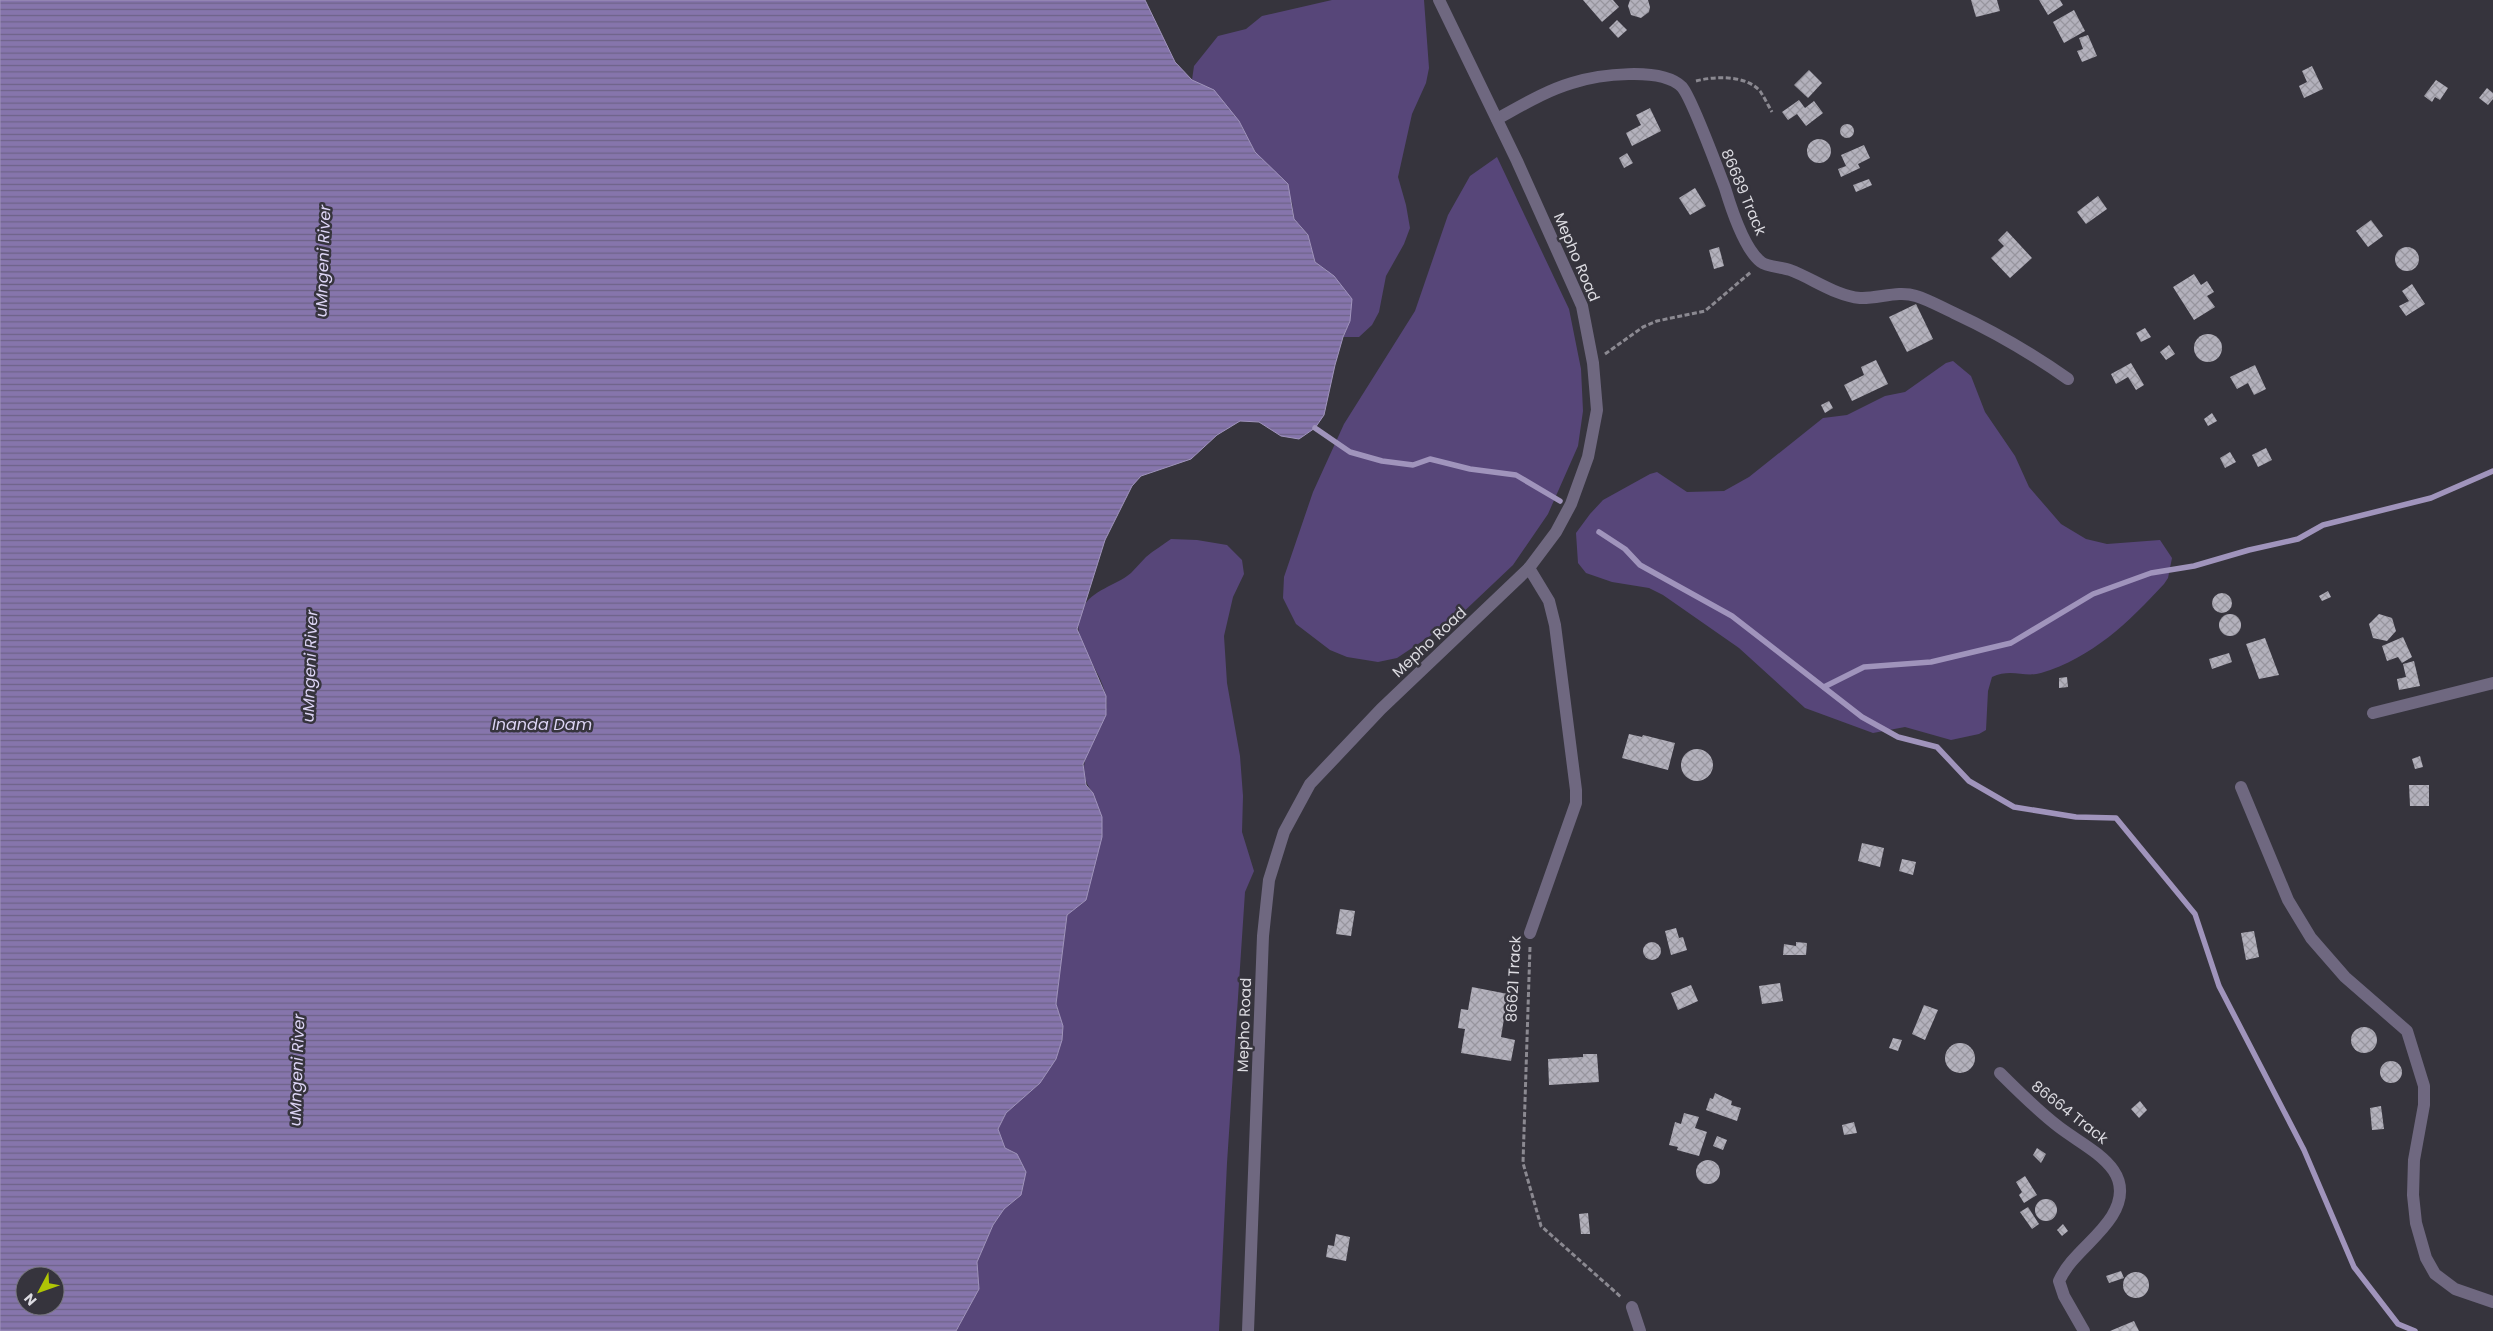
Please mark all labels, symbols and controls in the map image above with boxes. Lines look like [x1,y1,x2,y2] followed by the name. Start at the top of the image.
[1716,145,1772,239] street label: 86689 Track
[310,203,336,318] water label: uMngeni River
[1549,209,1605,305] street label: Mepho Road
[1387,602,1471,682] street label: Mepho Road
[297,608,323,723] water label: uMngeni River
[492,713,592,736] water label: Inanda Dam
[1500,935,1526,1023] street label: 86621 Track
[1232,977,1256,1073] street label: Mepho Road
[284,1012,310,1127] water label: uMngeni River
[2027,1075,2113,1149] street label: 86664 Track
[15,1266,65,1316] north arrow
[19,1289,41,1310] text: N

